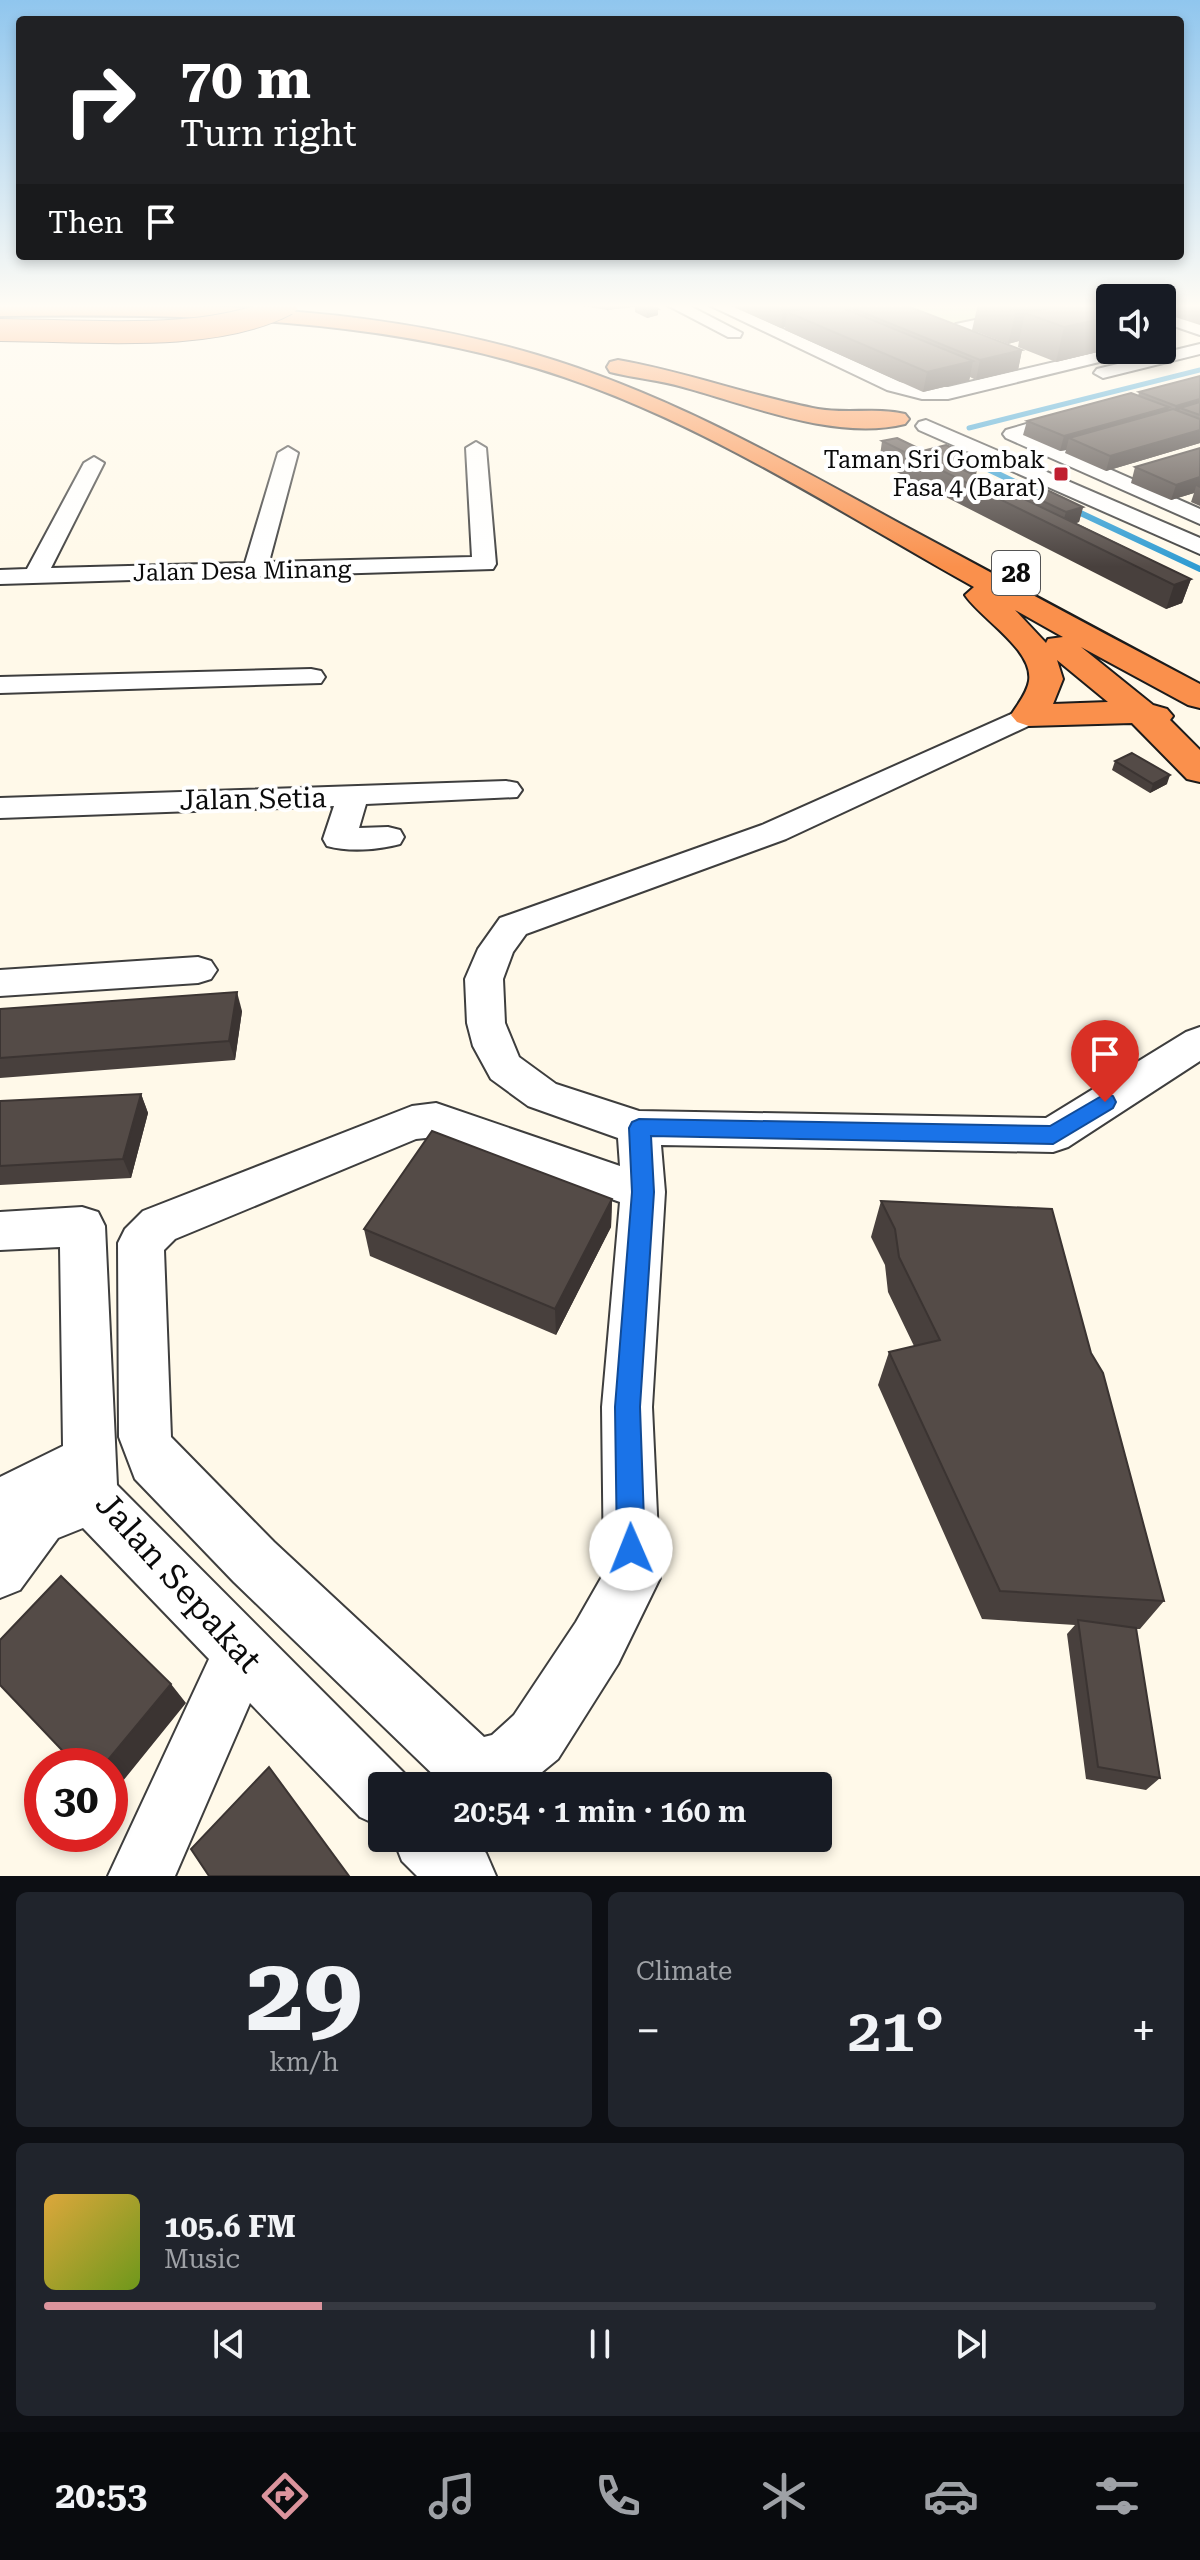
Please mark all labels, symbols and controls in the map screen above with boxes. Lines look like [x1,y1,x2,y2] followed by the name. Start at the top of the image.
[180,46,311,112] text: 70 m
[48,48,152,152] icon: right
[180,113,357,155] text: Turn right
[139,200,183,244] icon: arrive
[48,205,123,240] text: Then
[1096,284,1176,364] map controls
[1096,284,1176,364] button: sound
[824,446,1045,502] place label: Taman Sri Gombak Fasa 4 (Barat)
[1052,465,1070,483] marker: Taman Sri Gombak Fasa 4 (Barat)
[992,551,1040,595] road number: 28
[133,555,352,587] street label: Jalan Desa Minang
[179,781,327,817] street label: Jalan Setia
[1071,1020,1139,1102] pin
[1083,1032,1127,1076] icon: arrive
[88,1484,270,1680] street label: Jalan Sepakat
[589,1507,673,1591] position arrow
[24,1748,128,1852] speed limit sign: 30
[454,1794,746,1829] text: 20:54 · 1 min · 160 m
[246,1934,362,2055] text: 29
[636,1956,732,1986] text: Climate
[848,1995,944,2066] text: 21°
[636,2005,661,2057] text: −
[1131,2005,1156,2057] text: +
[269,2047,339,2077] text: km/h
[164,2209,296,2244] text: 105.6 FM
[164,2244,240,2274] text: Music
[207,2322,251,2366] icon: previous
[578,2322,622,2366] icon: pause
[949,2322,993,2366] icon: next
[257,2468,313,2524] icon: directions
[424,2468,480,2524] icon: music
[590,2468,646,2524] icon: phone
[756,2468,812,2524] icon: climate
[923,2468,979,2524] icon: car
[1089,2468,1145,2524] icon: filters
[55,2475,147,2517] text: 20:53

